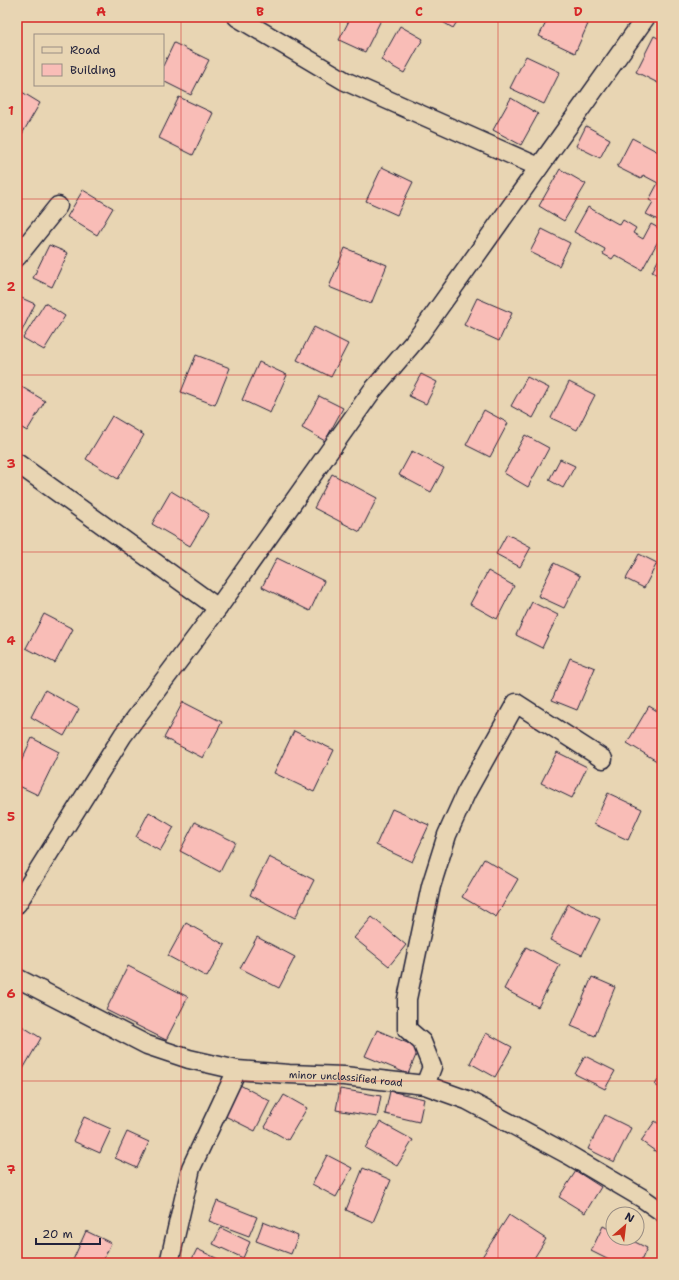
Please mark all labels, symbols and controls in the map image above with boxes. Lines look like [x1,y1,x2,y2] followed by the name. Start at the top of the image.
[96,3,106,20] text: A
[256,3,264,20] text: B
[415,3,423,20] text: C
[573,3,583,20] text: D
[34,34,164,86] legend
[70,42,101,58] text: Road
[70,62,116,78] text: Building
[8,102,14,119] text: 1
[6,278,16,295] text: 2
[6,455,16,472] text: 3
[6,632,16,649] text: 4
[7,808,15,825] text: 5
[6,985,16,1002] text: 6
[289,1068,404,1090] street label: minor unclassified road
[6,1161,16,1178] text: 7
[605,1206,645,1246] north arrow
[622,1209,637,1226] text: N
[36,1220,100,1246] scale bar
[42,1226,73,1242] text: 20 m

